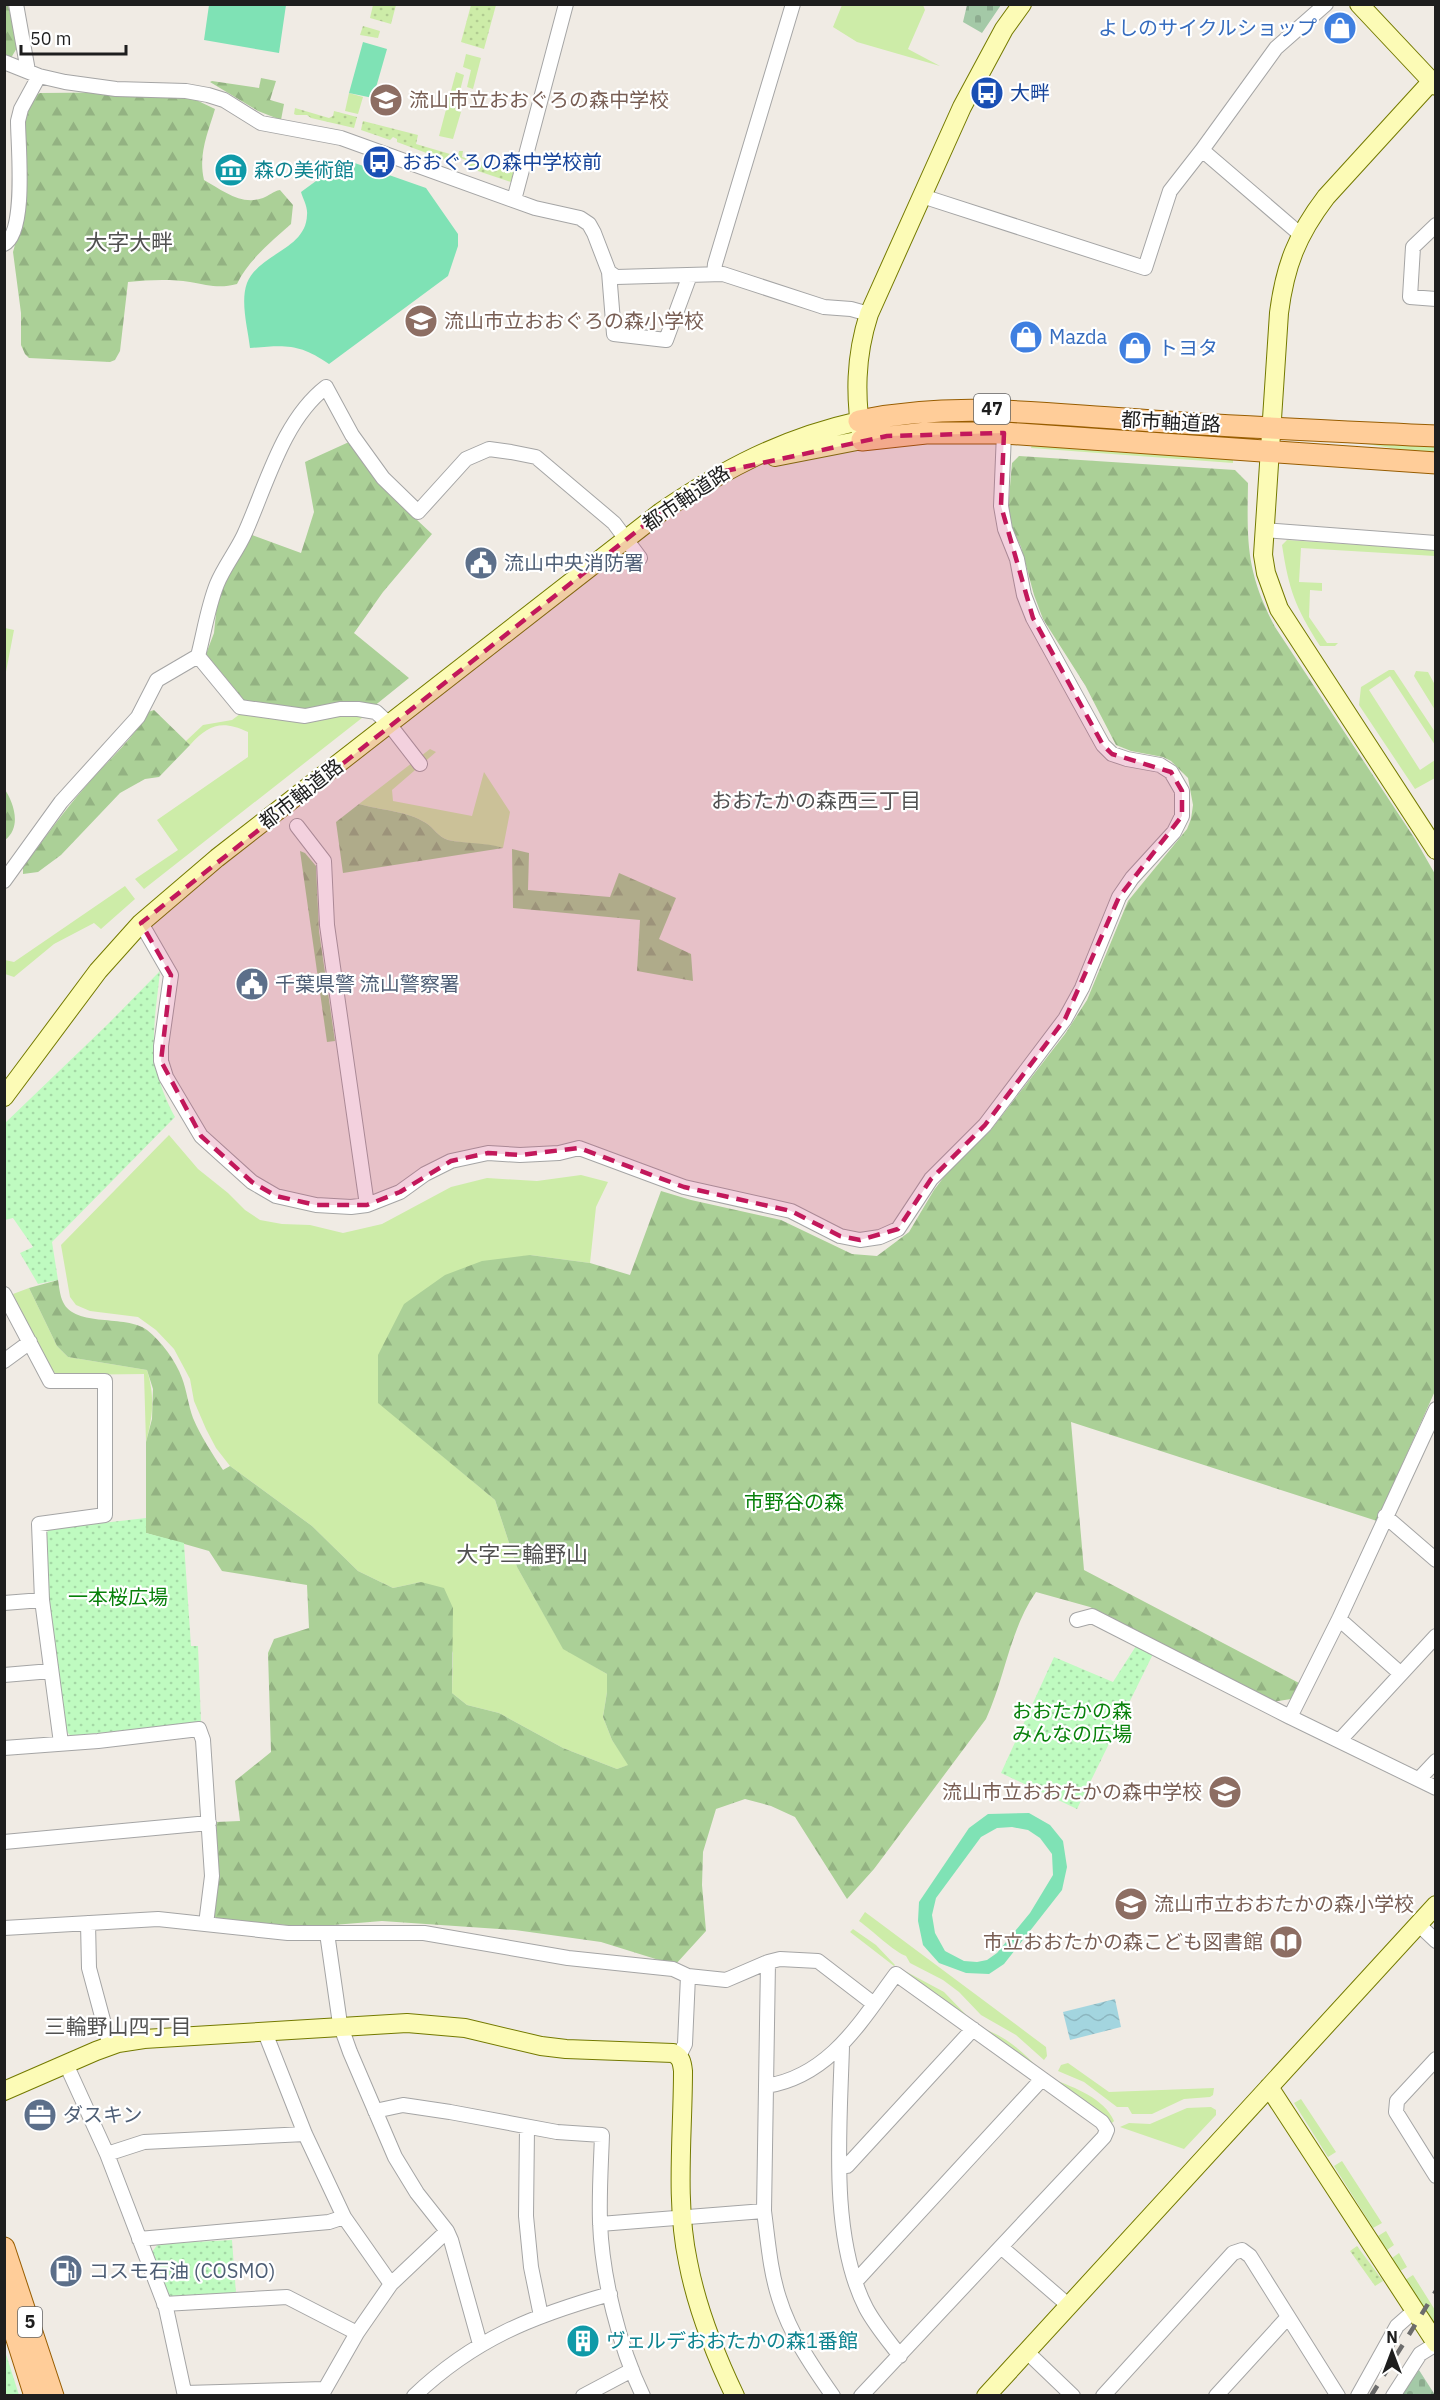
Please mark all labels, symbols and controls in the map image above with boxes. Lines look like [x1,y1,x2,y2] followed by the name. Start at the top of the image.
[1322,10,1358,46] shop icon: よしのサイクルショップ
[1098,14,1317,41] place label: よしのサイクルショップ
[21,18,126,56] scale bar
[30,27,72,50] text: 50 m
[969,75,1005,111] bus stop icon: 大畔
[1010,79,1050,106] place label: 大畔
[368,82,404,118] school or university icon: 流山市立おおぐろの森中学校
[409,86,669,113] place label: 流山市立おおぐろの森中学校
[361,144,397,180] bus stop icon: おおぐろの森中学校前
[402,148,602,175] place label: おおぐろの森中学校前
[213,152,249,188] museum icon: 森の美術館
[254,156,354,183] place label: 森の美術館
[85,227,173,256] district label: 大字大畔
[403,303,439,339] school or university icon: 流山市立おおぐろの森小学校
[444,307,704,334] place label: 流山市立おおぐろの森小学校
[1008,319,1044,355] shop icon: Mazda
[1049,323,1108,350] place label: Mazda
[1117,330,1153,366] shop icon: トヨタ
[1158,334,1218,361] place label: トヨタ
[974,394,1010,424] road number: 47
[1120,405,1222,438] street label: 都市軸道路
[637,458,735,537] street label: 都市軸道路
[463,545,499,581] public building icon: 流山中央消防署
[504,549,644,576] place label: 流山中央消防署
[253,752,348,835] street label: 都市軸道路
[711,786,921,814] district label: おおたかの森西三丁目
[234,966,270,1002] public building icon: 千葉県警 流山警察署
[275,970,460,997] place label: 千葉県警 流山警察署
[744,1488,844,1515] park label: 市野谷の森
[456,1539,588,1568] district label: 大字三輪野山
[68,1583,168,1610] park label: 一本桜広場
[1012,1697,1132,1747] park label: おおたかの森 みんなの広場
[1207,1774,1243,1810] school or university icon: 流山市立おおたかの森中学校
[942,1778,1202,1805] place label: 流山市立おおたかの森中学校
[1113,1886,1149,1922] school or university icon: 流山市立おおたかの森小学校
[1154,1890,1414,1917] place label: 流山市立おおたかの森小学校
[1268,1924,1304,1960] library icon: 市立おおたかの森こども図書館
[983,1928,1263,1955] place label: 市立おおたかの森こども図書館
[45,2012,192,2040] district label: 三輪野山四丁目
[22,2097,58,2133] office icon: ダスキン
[63,2101,142,2128] place label: ダスキン
[48,2253,84,2289] fuel station icon: コスモ石油 (COSMO)
[89,2257,275,2284] place label: コスモ石油 (COSMO)
[18,2307,42,2337] road number: 5
[1362,2322,1422,2382] north arrow
[565,2323,601,2359] building icon: ヴェルデおおたかの森1番館
[606,2327,858,2354] place label: ヴェルデおおたかの森1番館
[1386,2327,1398,2347] text: N

